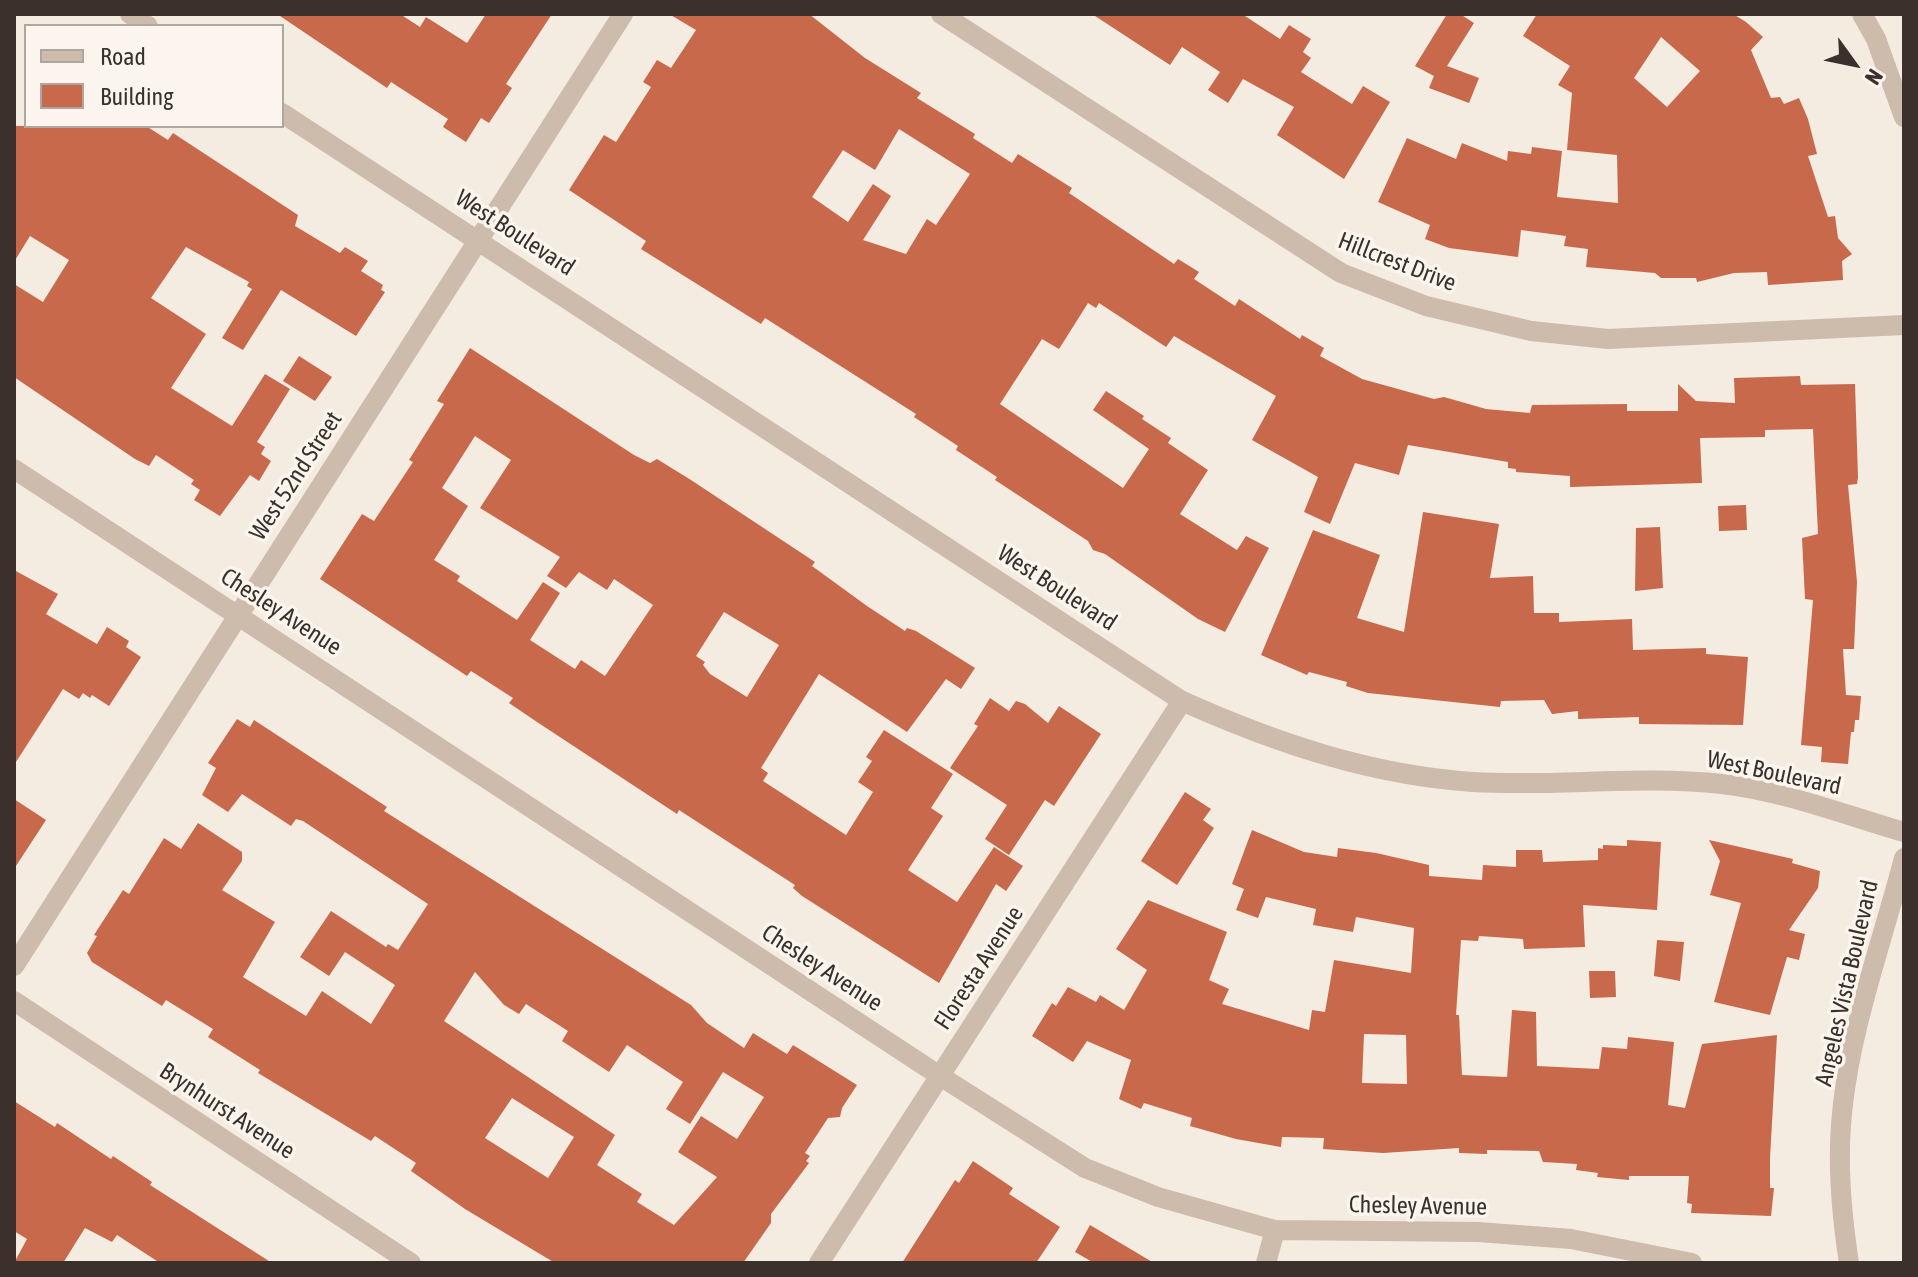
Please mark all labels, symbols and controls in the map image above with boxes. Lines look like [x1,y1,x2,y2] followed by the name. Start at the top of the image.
[24,24,284,128] legend
[1814,24,1894,104] north arrow
[100,43,146,70] text: Road
[1860,65,1889,90] text: N
[100,83,173,110] text: Building
[450,184,580,282] street label: West Boulevard
[1334,226,1460,298] street label: Hillcrest Drive
[244,406,348,546] street label: West 52nd Street
[992,539,1122,637] street label: West Boulevard
[215,562,347,662] street label: Chesley Avenue
[1704,745,1844,801] street label: West Boulevard
[1809,877,1885,1089] street label: Angeles Vista Boulevard
[928,901,1030,1035] street label: Floresta Avenue
[756,918,888,1018] street label: Chesley Avenue
[154,1057,300,1165] street label: Brynhurst Avenue
[1349,1190,1487,1222] street label: Chesley Avenue

